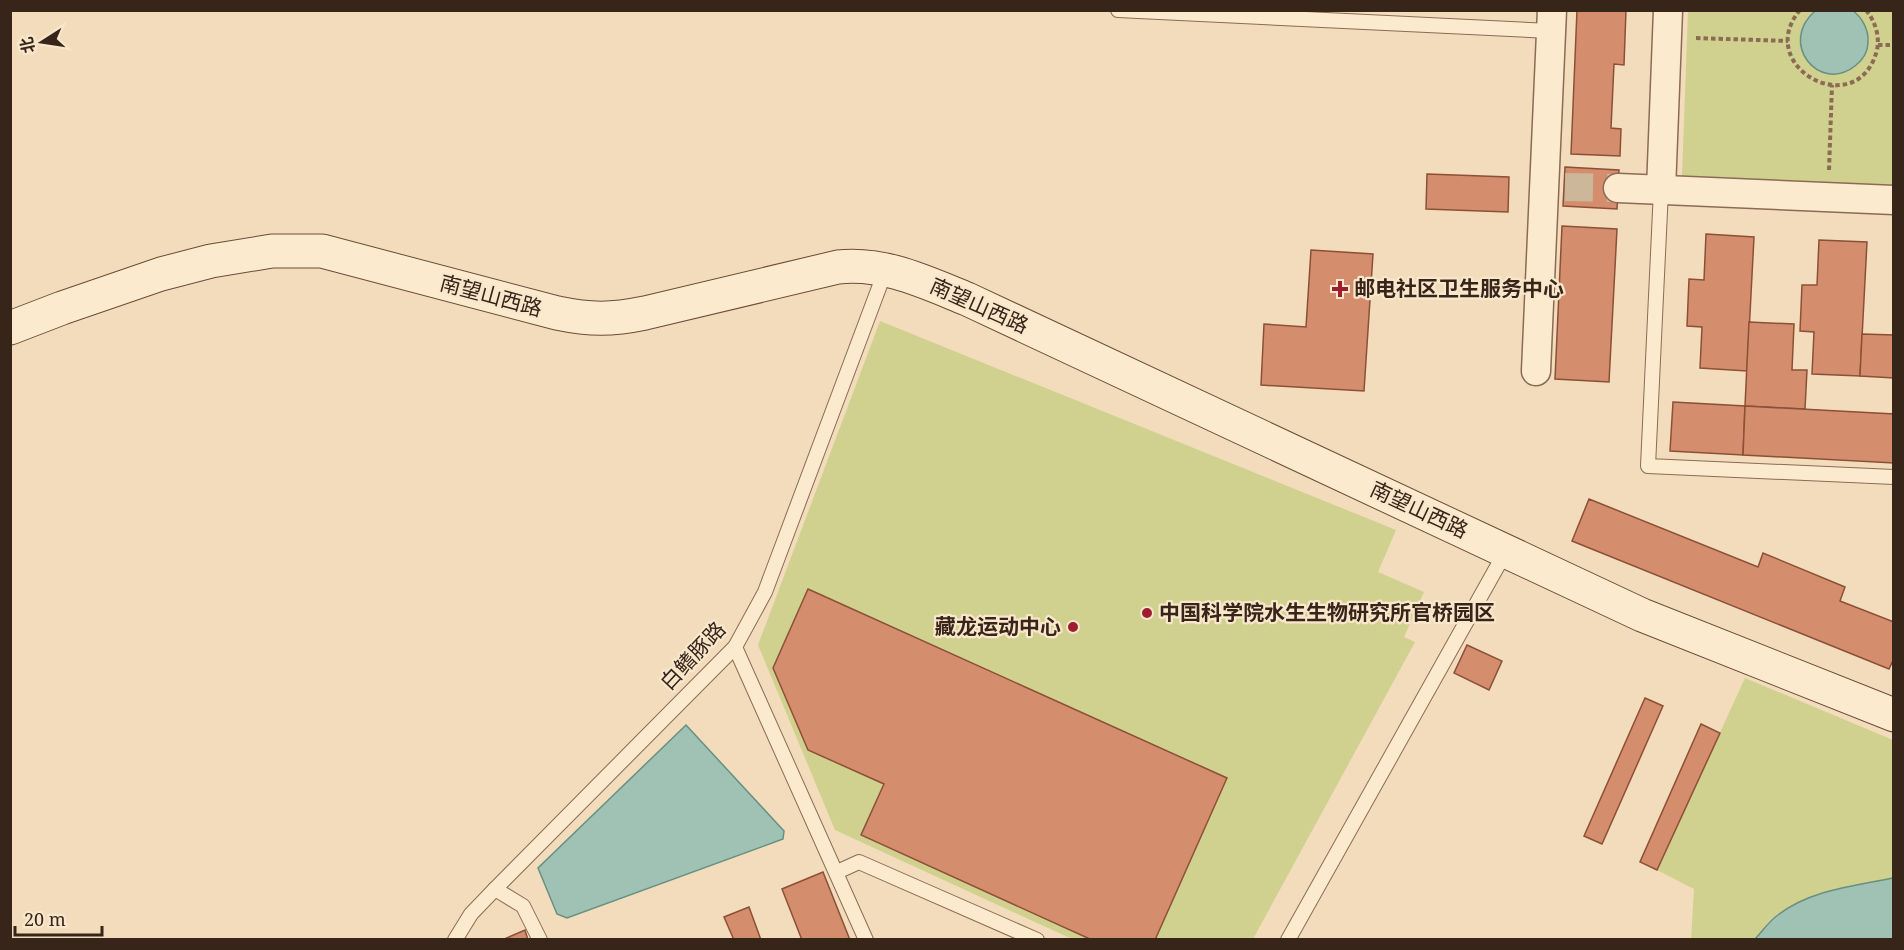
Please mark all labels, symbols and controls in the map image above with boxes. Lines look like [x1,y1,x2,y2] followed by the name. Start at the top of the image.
[12,12,72,72] north arrow
[15,35,40,55] text: 北
[437,268,546,322] street label: 南望山西路
[926,271,1033,339] street label: 南望山西路
[1354,274,1564,302] place label: 邮电社区卫生服务中心
[1331,280,1349,298] marker: 邮电社区卫生服务中心
[1366,474,1473,544] street label: 南望山西路
[1159,598,1495,626] place label: 中国科学院水生生物研究所官桥园区
[1140,606,1154,620] marker: 中国科学院水生生物研究所官桥园区
[935,612,1061,640] place label: 藏龙运动中心
[653,615,731,696] street label: 白鳍豚路
[1066,620,1080,634] marker: 藏龙运动中心
[15,899,102,937] scale bar
[24,907,66,931] text: 20 m

